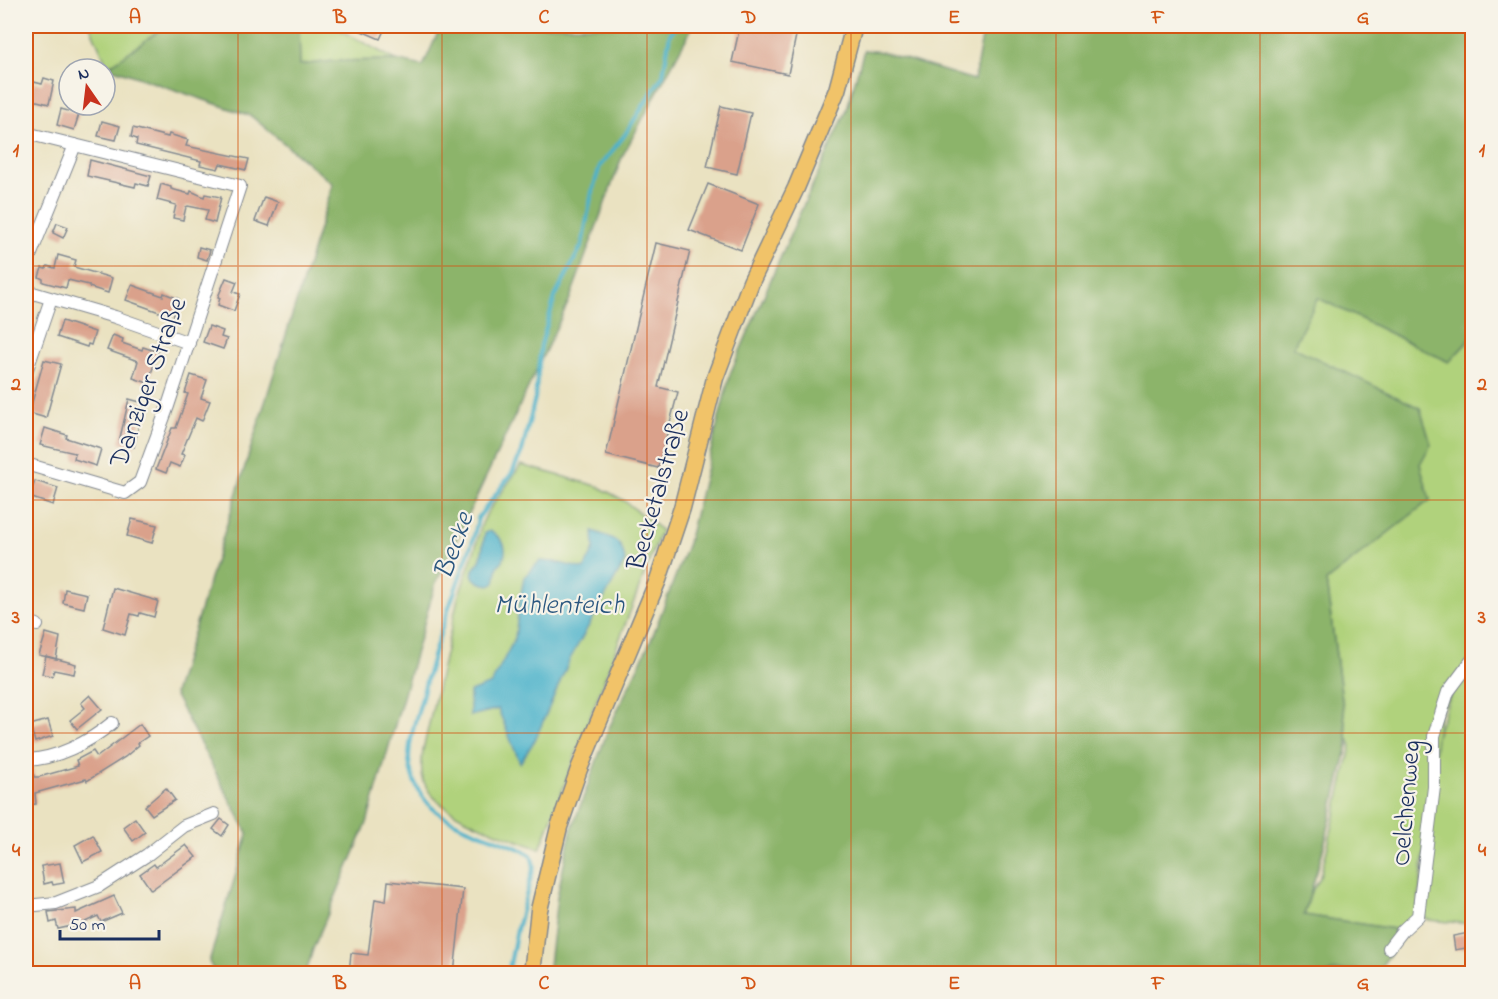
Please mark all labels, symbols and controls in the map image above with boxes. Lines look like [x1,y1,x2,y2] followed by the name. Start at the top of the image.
[129,4,141,33] text: A
[332,4,347,33] text: B
[539,4,550,33] text: C
[741,4,756,33] text: D
[948,4,960,33] text: E
[1151,4,1165,33] text: F
[1357,4,1370,33] text: G
[57,57,117,117] north arrow
[76,61,92,87] text: N
[13,137,20,166] text: 1
[1479,137,1486,166] text: 1
[100,291,199,474] street label: Danziger Straße
[10,371,21,400] text: 2
[1476,371,1487,400] text: 2
[617,403,701,576] street label: Becketalstraße
[424,506,487,585] water label: Becke
[494,586,625,627] water label: Mühlenteich
[11,604,20,633] text: 3
[1477,604,1486,633] text: 3
[1383,738,1432,868] street label: Oelchenweg
[12,837,21,866] text: 4
[1478,837,1487,866] text: 4
[60,903,159,941] scale bar
[69,913,106,939] text: 50 m
[129,970,141,999] text: A
[332,970,347,999] text: B
[539,970,550,999] text: C
[741,970,756,999] text: D
[948,970,960,999] text: E
[1151,970,1165,999] text: F
[1357,970,1370,999] text: G

